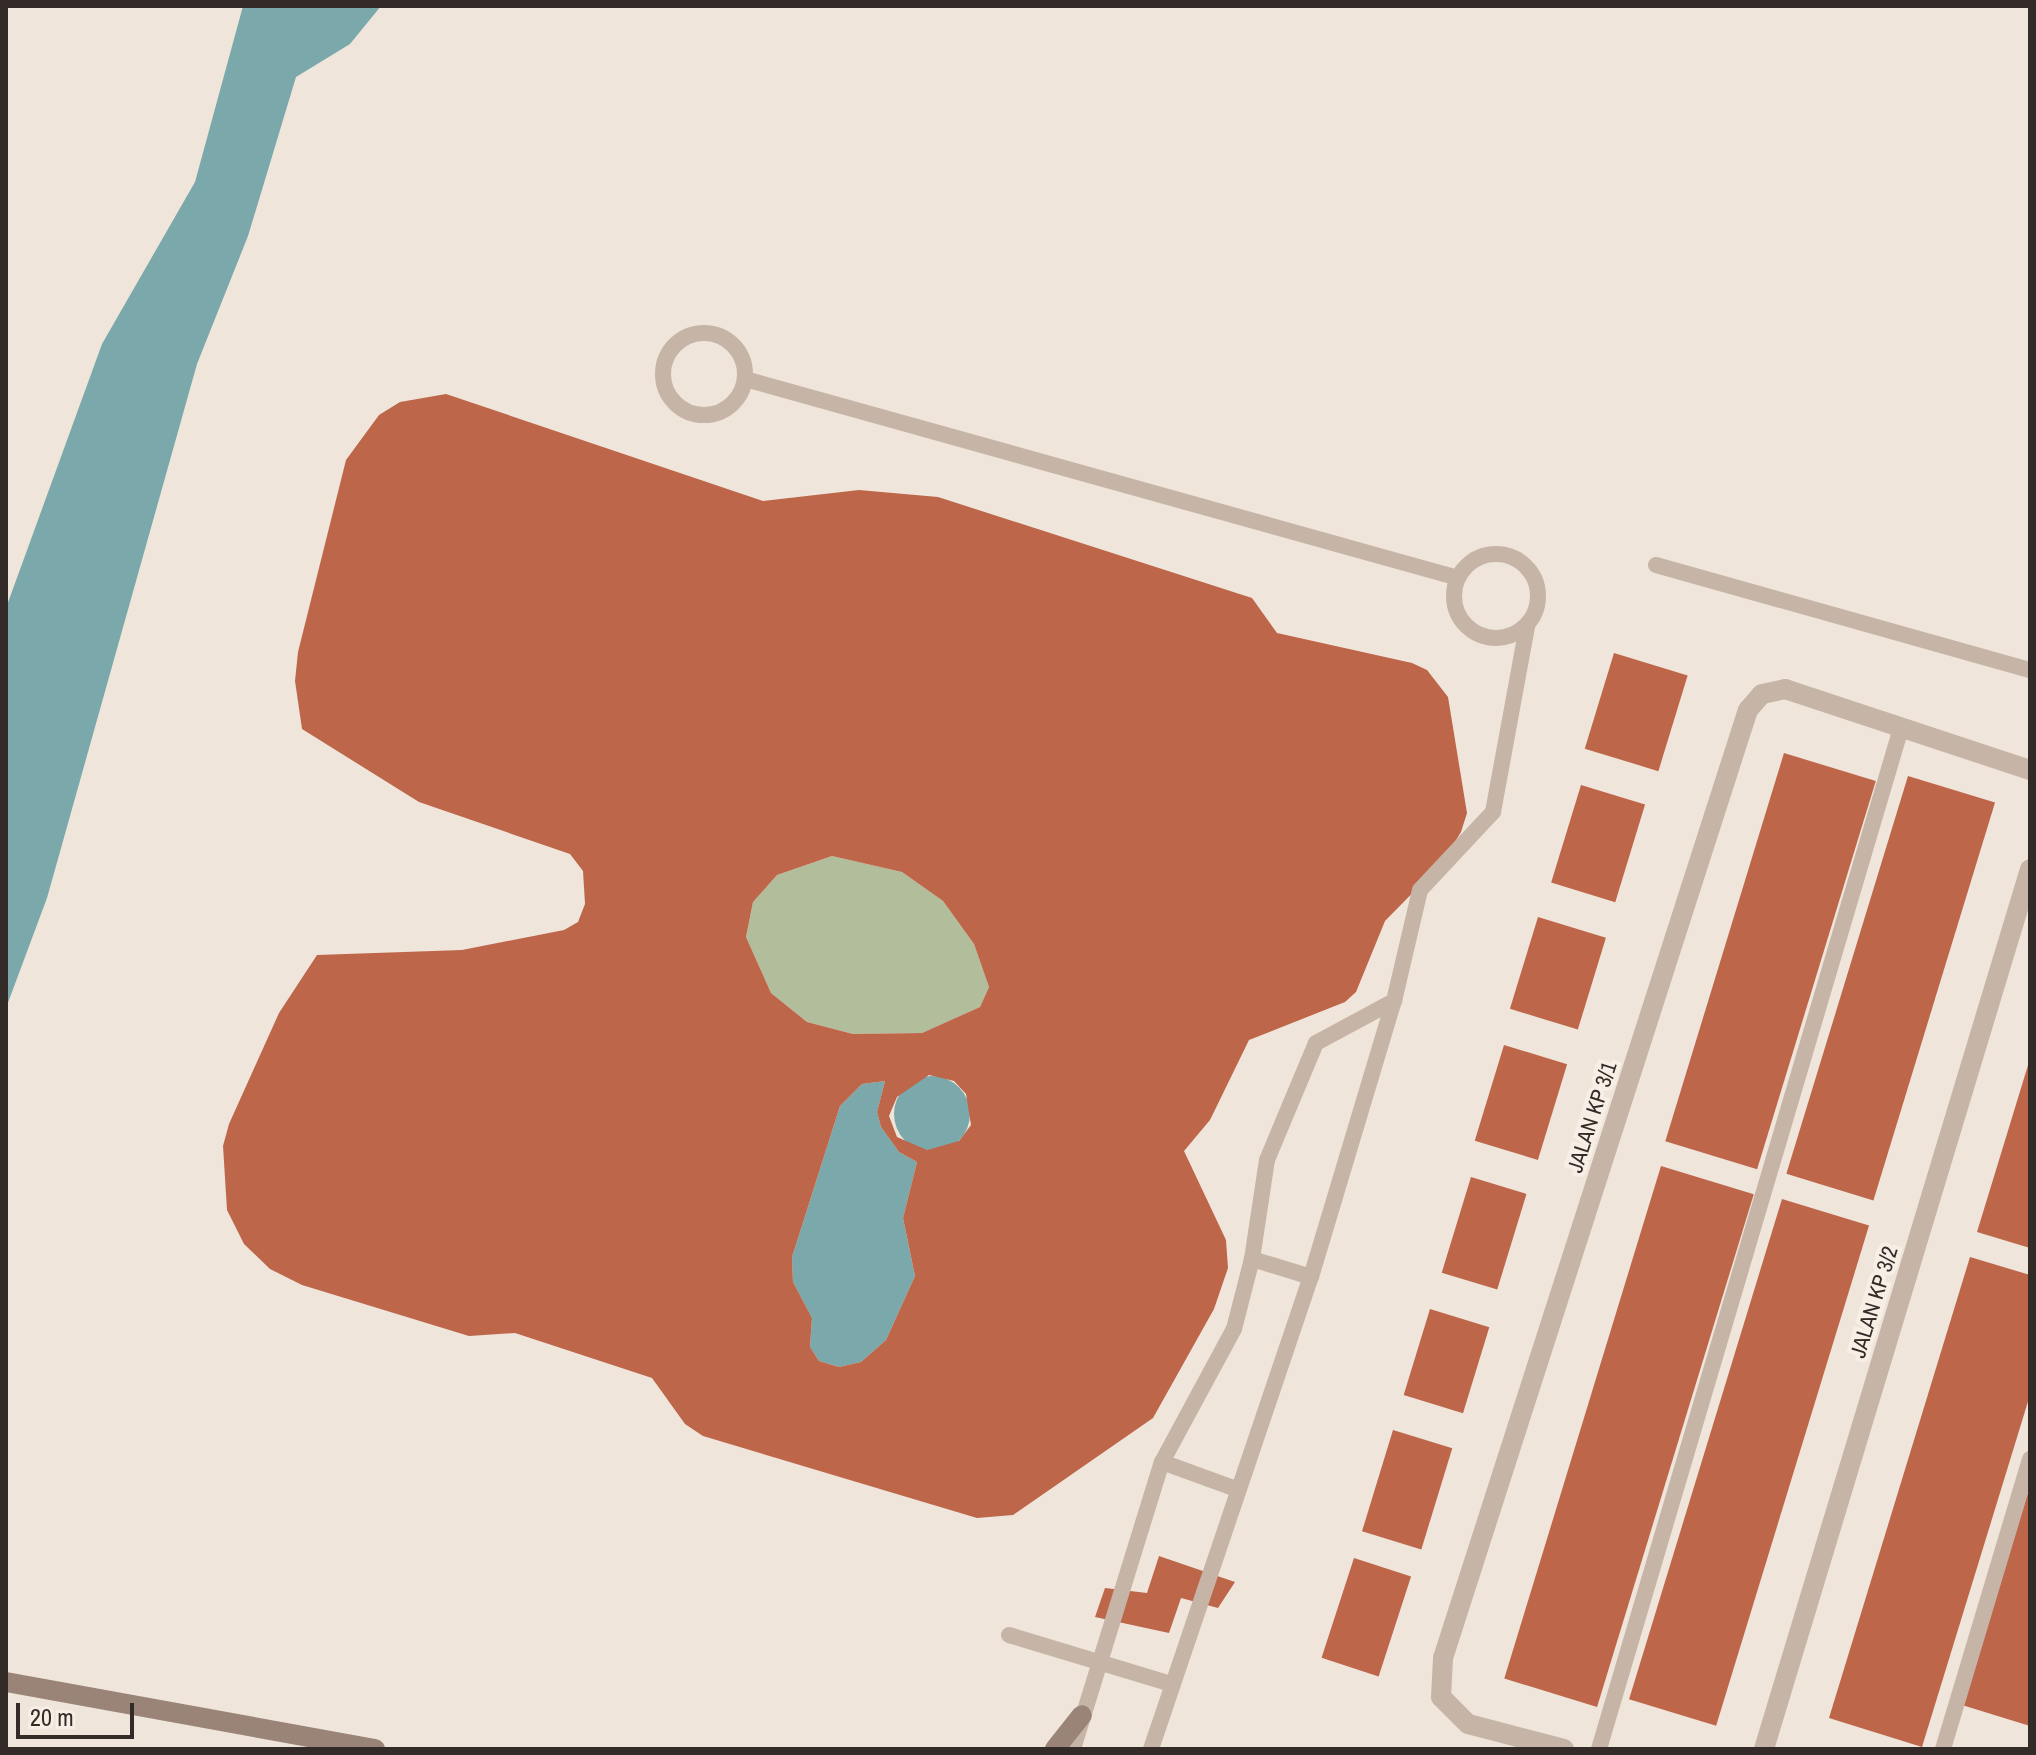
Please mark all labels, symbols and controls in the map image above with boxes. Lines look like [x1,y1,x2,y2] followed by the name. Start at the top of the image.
[1562,1058,1622,1176] street label: JALAN KP 3/1
[1845,1243,1903,1361] street label: JALAN KP 3/2
[20,1687,138,1737] scale bar
[30,1701,74,1733] text: 20 m

